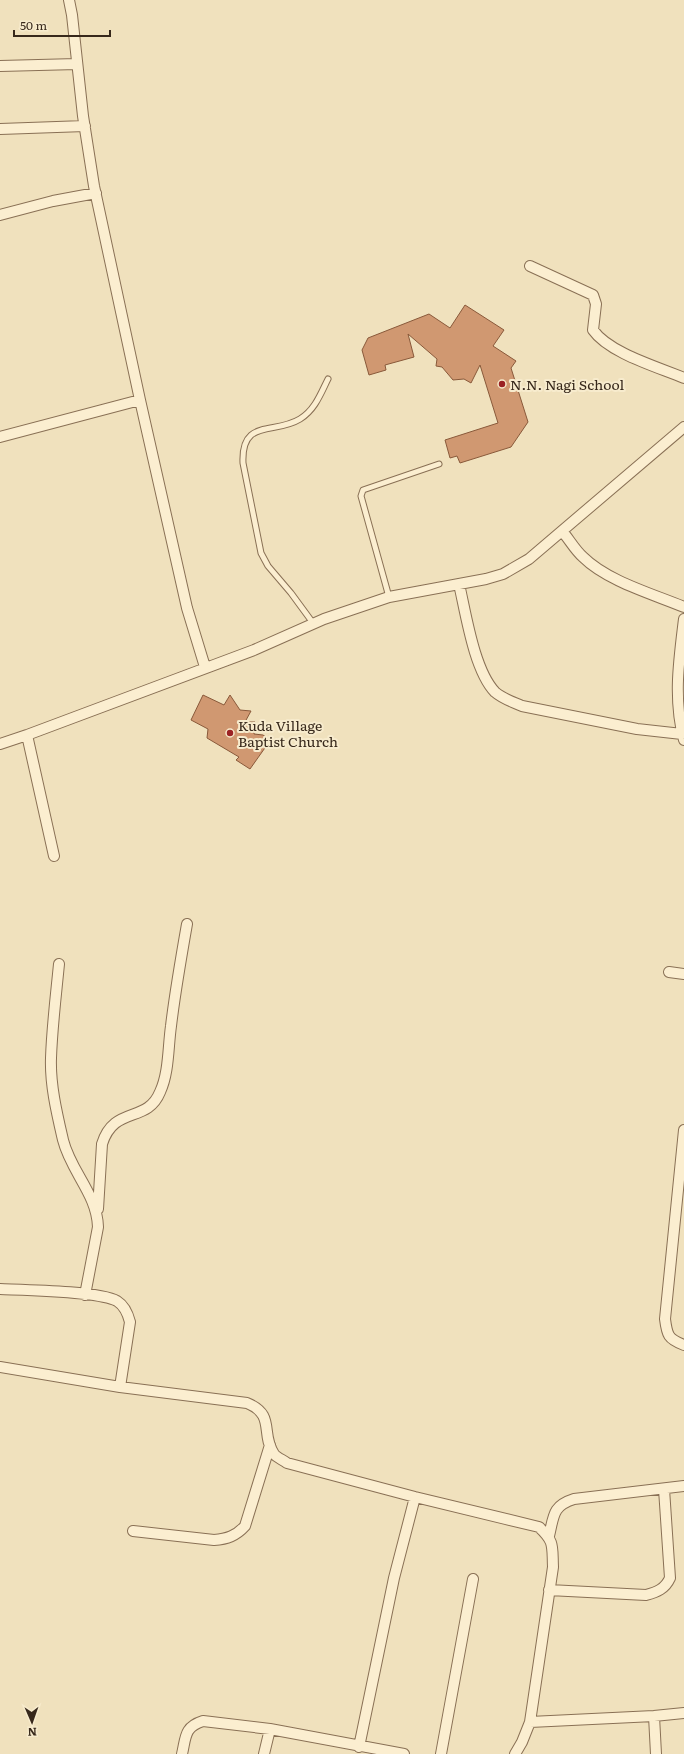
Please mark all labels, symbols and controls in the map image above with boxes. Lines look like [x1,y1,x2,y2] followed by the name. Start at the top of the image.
[14,12,110,38] scale bar
[20,16,47,34] text: 50 m
[510,374,624,394] place label: N.N. Nagi School
[497,379,507,389] marker: N.N. Nagi School
[238,715,338,751] place label: Kuda Village Baptist Church
[225,728,235,738] marker: Kuda Village Baptist Church
[12,1702,52,1742] north arrow
[27,1725,37,1741] text: N

